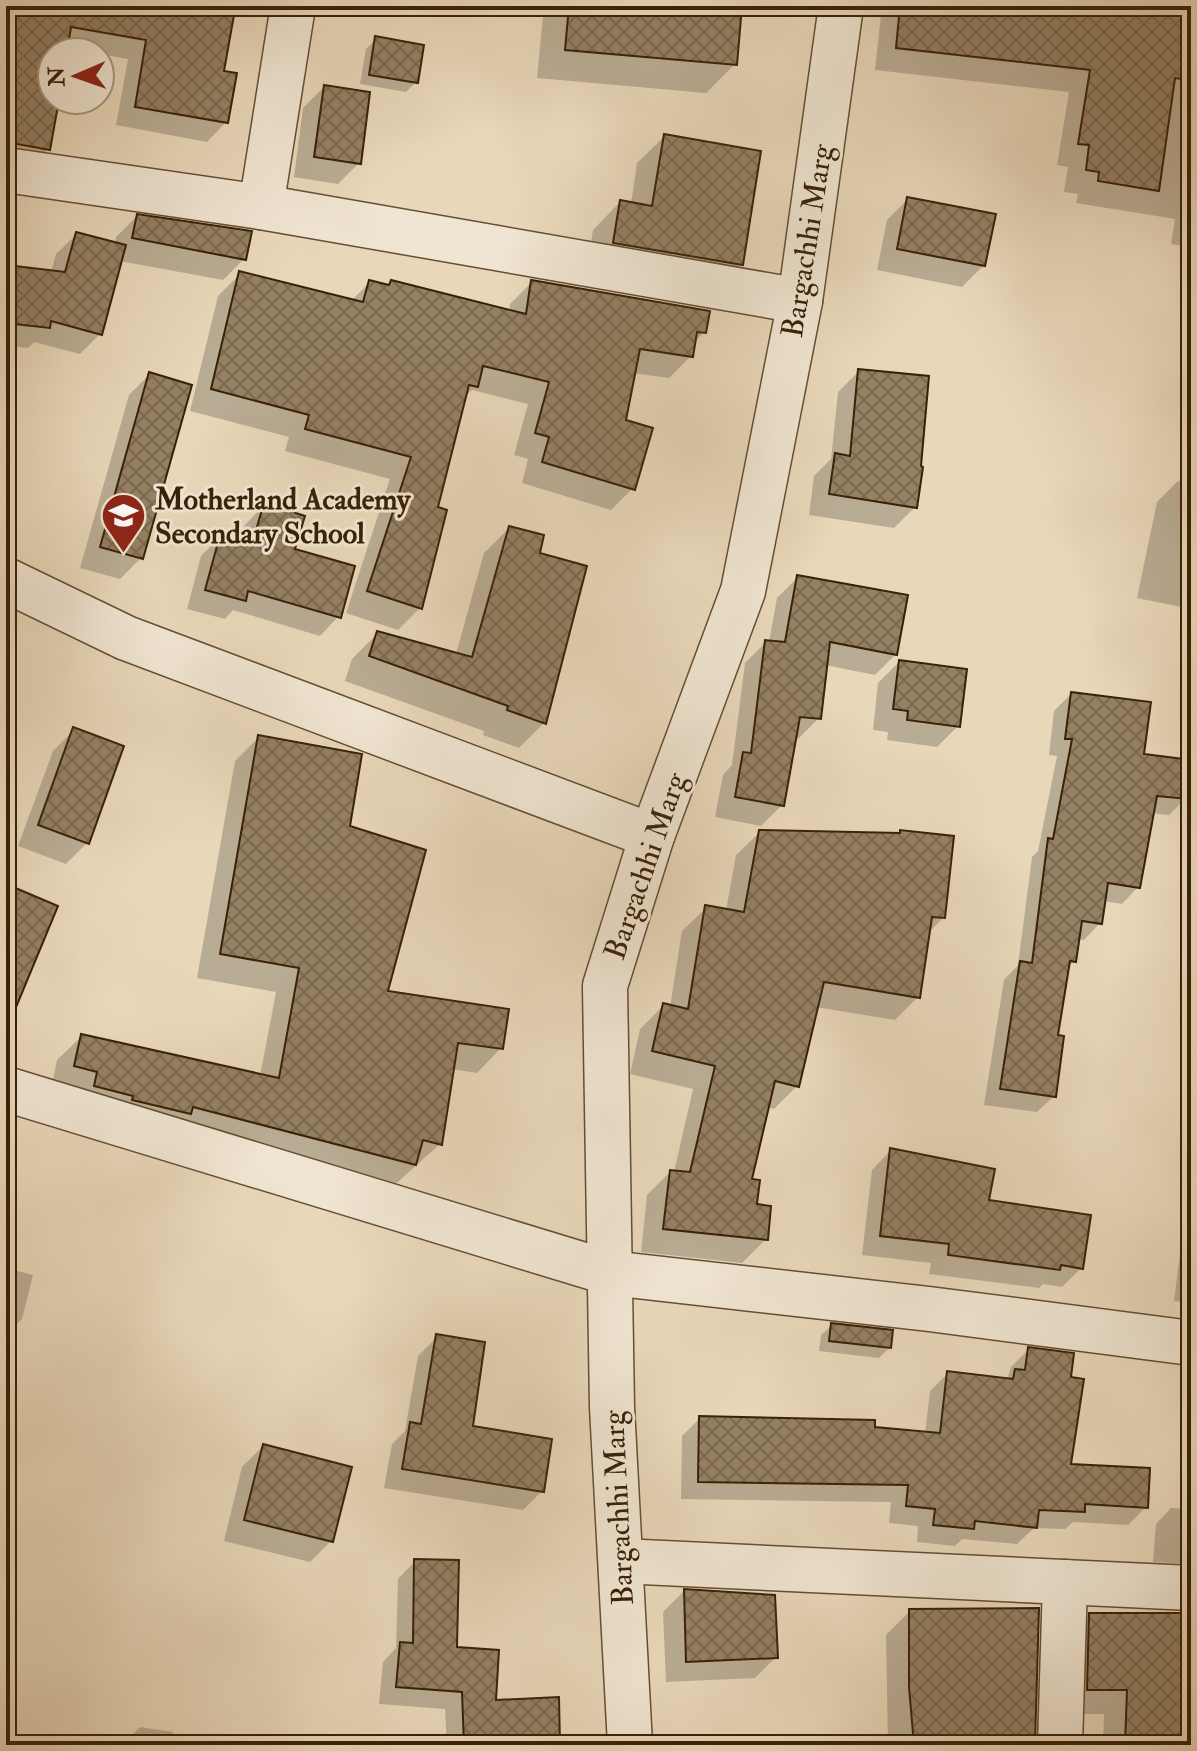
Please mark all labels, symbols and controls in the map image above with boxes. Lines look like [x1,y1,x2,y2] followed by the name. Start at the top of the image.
[36,36,116,116] north arrow
[43,66,71,88] text: N
[774,141,841,340] street label: Bargachhi Marg
[154,481,412,552] place label: Motherland Academy Secondary School
[100,492,148,555] school or university icon: Motherland Academy Secondary School
[596,767,695,964] street label: Bargachhi Marg
[595,1408,642,1606] street label: Bargachhi Marg

